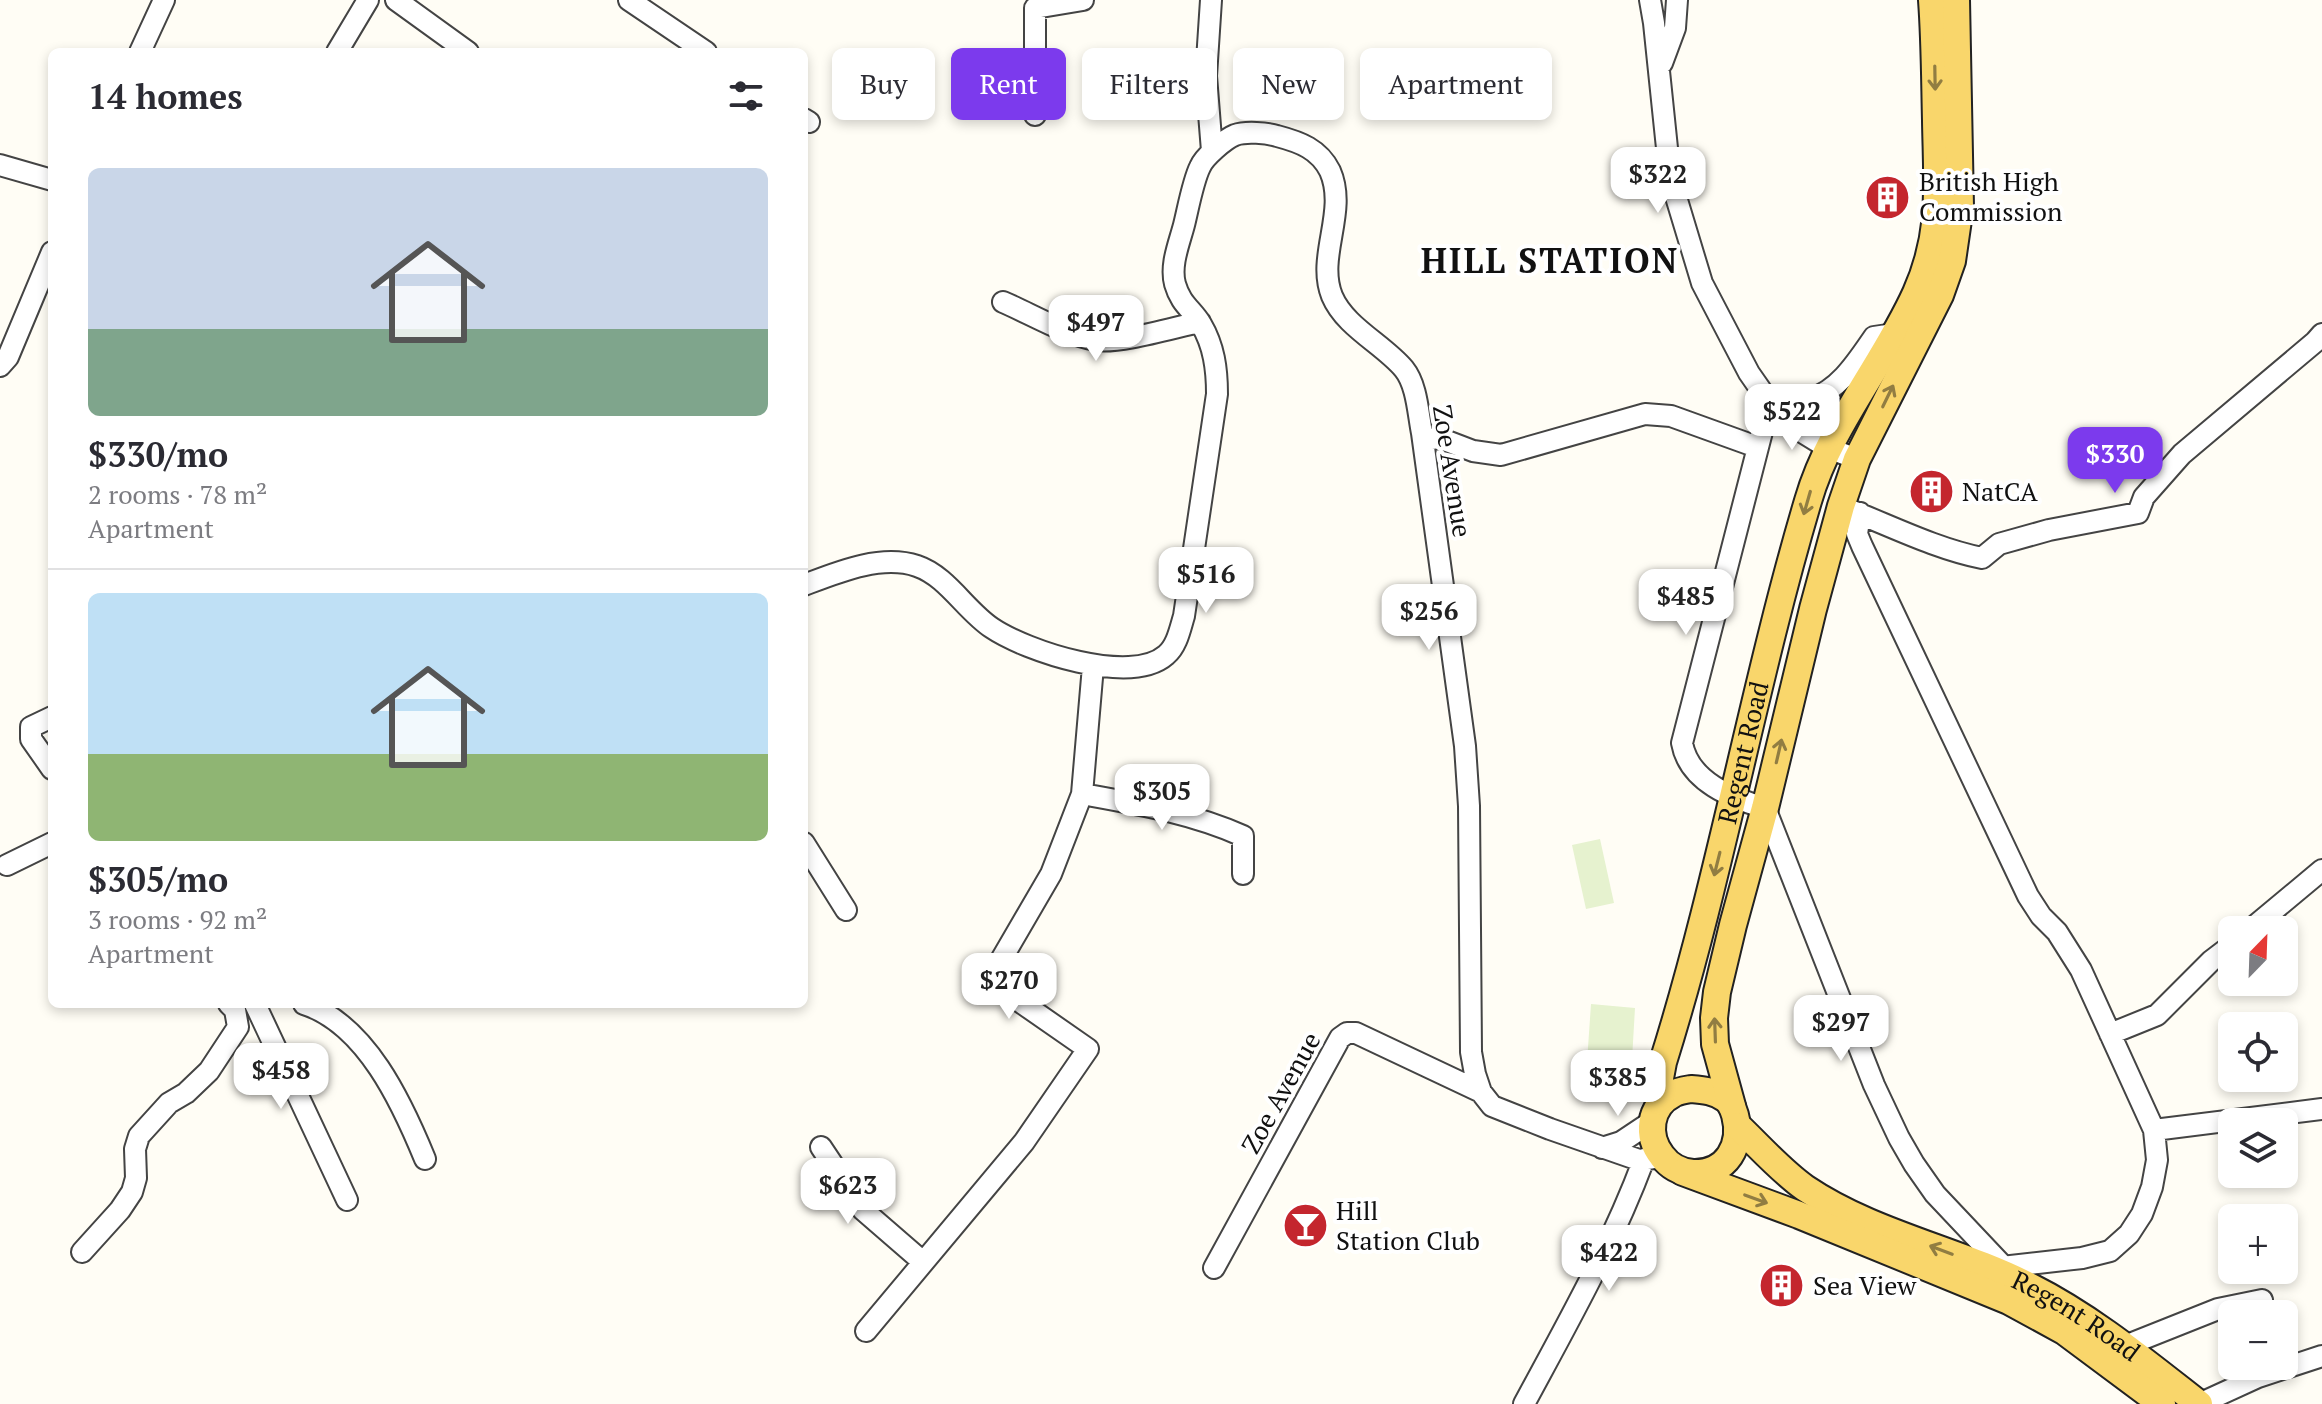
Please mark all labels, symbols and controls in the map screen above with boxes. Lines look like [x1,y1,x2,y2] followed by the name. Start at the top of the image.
[832,48,935,120] chip: Buy
[951,48,1066,120] chip: Rent
[1082,48,1217,120] chip: Filters
[1233,48,1344,120] chip: New
[1360,48,1552,120] chip: Apartment
[1927,64,1942,91] one-way arrow
[88,74,243,119] text: 14 homes
[724,74,768,118] icon: filters
[1611,147,1705,215] pin: $322
[1629,156,1687,190] text: $322
[1919,164,2062,228] place label: British High Commission
[1864,173,1912,221] building icon: British High Commission
[356,220,500,364] icon: home
[1421,238,1679,283] district label: HILL STATION
[1049,295,1143,363] pin: $497
[1067,304,1125,338] text: $497
[1745,384,1839,452] pin: $522
[1881,385,1897,409] one-way arrow
[1763,393,1821,427] text: $522
[1426,402,1480,540] street label: Zoe Avenue
[2068,427,2162,495] pin: $330
[88,432,228,477] text: $330/mo
[2086,436,2144,470] text: $330
[1907,468,1955,516] building icon: NatCA
[1962,474,2038,508] place label: NatCA
[88,477,267,511] text: 2 rooms · 78 m²
[1799,490,1814,516] one-way arrow
[88,511,214,545] text: Apartment
[1159,547,1253,615] pin: $516
[1177,556,1235,590] text: $516
[1639,569,1733,637] pin: $485
[1657,578,1715,612] text: $485
[1382,584,1476,652] pin: $256
[1400,593,1458,627] text: $256
[356,645,500,789] icon: home
[1709,678,1776,827] street label: Regent Road
[1773,738,1788,764] one-way arrow
[1115,764,1209,832] pin: $305
[1133,773,1191,807] text: $305
[1708,851,1723,877] one-way arrow
[88,857,228,902] text: $305/mo
[88,902,267,936] text: 3 rooms · 92 m²
[2218,916,2298,996] north arrow
[2218,916,2298,1380] map controls
[88,936,214,970] text: Apartment
[962,953,1056,1021] pin: $270
[980,962,1038,996] text: $270
[1794,995,1888,1063] pin: $297
[1812,1004,1870,1038] text: $297
[2218,1012,2298,1092] button: locate
[1707,1017,1722,1044] one-way arrow
[1233,1026,1327,1159] street label: Zoe Avenue
[234,1043,328,1111] pin: $458
[1571,1050,1665,1118] pin: $385
[252,1052,310,1086] text: $458
[1589,1059,1647,1093] text: $385
[2218,1108,2298,1188] button: layers
[801,1158,895,1226] pin: $623
[819,1167,877,1201] text: $623
[1336,1193,1480,1257] place label: Hill Station Club
[1743,1193,1768,1207] one-way arrow
[1281,1202,1329,1250] bar icon: Hill Station Club
[2218,1204,2298,1284] button: +
[1562,1225,1656,1293] pin: $422
[1580,1234,1638,1268] text: $422
[1929,1242,1954,1256] one-way arrow
[1758,1262,1806,1310] building icon: Sea View
[2007,1262,2148,1368] street label: Regent Road
[1813,1268,1917,1302] place label: Sea View
[2218,1300,2298,1380] button: −

